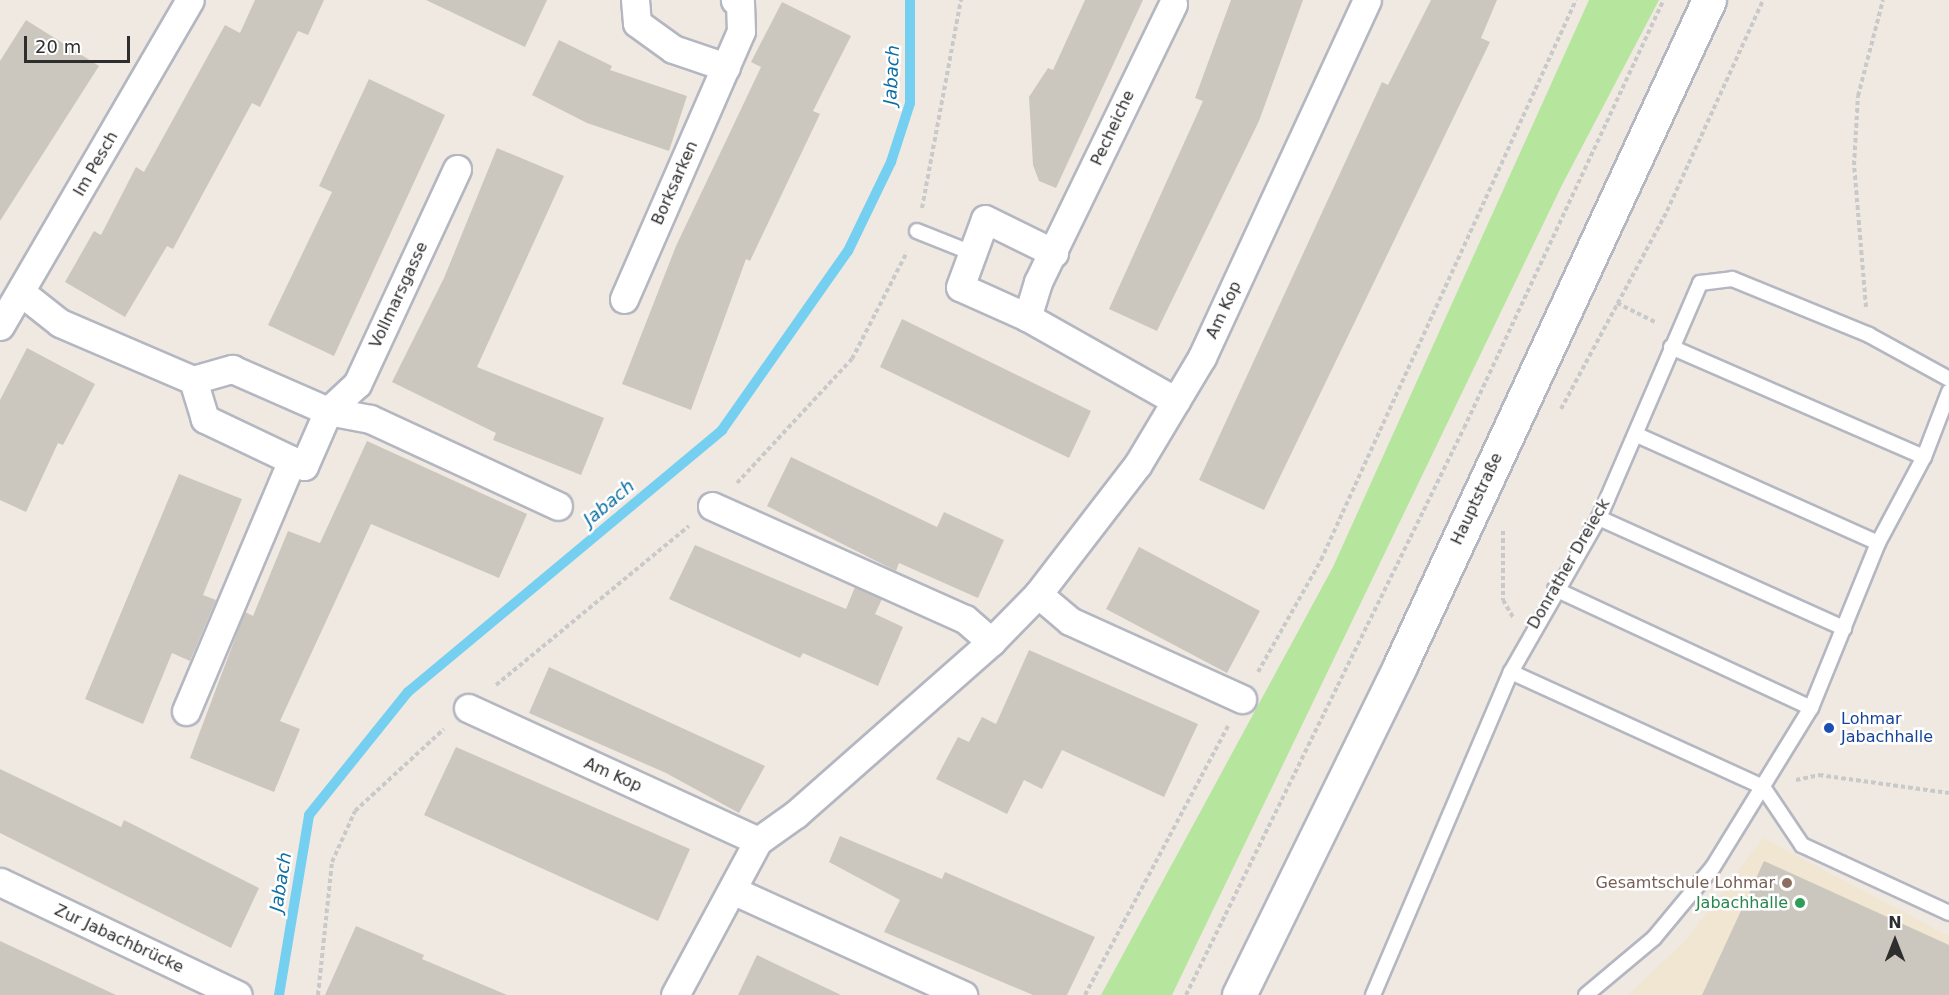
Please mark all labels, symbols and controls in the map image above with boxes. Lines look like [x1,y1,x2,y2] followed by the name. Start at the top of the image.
[27,24,134,62] scale bar
[35,36,81,57] text: 20 m
[880,44,904,106] water label: Jabach
[1087,87,1139,169] street label: Pecheiche
[70,128,122,200] street label: Im Pesch
[648,138,702,228] street label: Borksarken
[366,239,432,351] street label: Vollmarsgasse
[1202,278,1246,342] street label: Am Kop
[1447,450,1507,548] street label: Hauptstraße
[579,475,639,531] water label: Jabach
[1524,495,1614,633] street label: Donrather Dreieck
[1841,709,1933,747] place label: Lohmar Jabachhalle
[1822,721,1836,735] marker: Lohmar Jabachhalle
[581,754,645,796] street label: Am Kop
[266,851,296,913] water label: Jabach
[1595,873,1775,893] place label: Gesamtschule Lohmar
[1780,876,1794,890] marker: Gesamtschule Lohmar
[1696,893,1788,913] place label: Jabachhalle
[1793,896,1807,910] marker: Jabachhalle
[51,901,187,977] street label: Zur Jabachbrücke
[1865,911,1925,971] north arrow
[1888,913,1902,932] text: N

